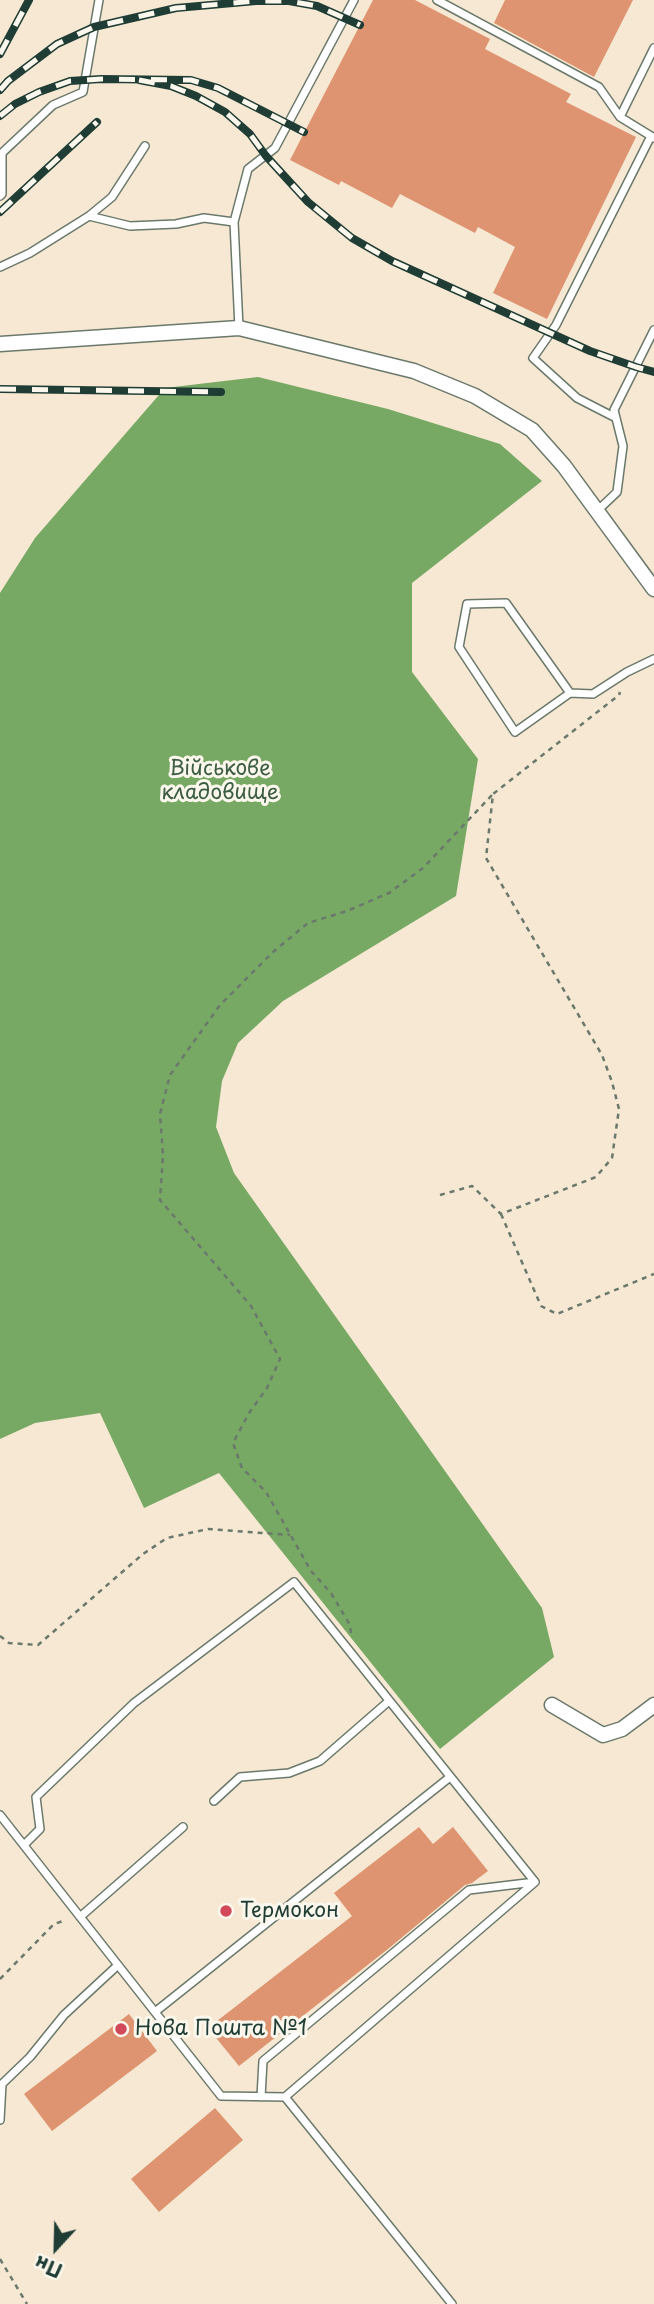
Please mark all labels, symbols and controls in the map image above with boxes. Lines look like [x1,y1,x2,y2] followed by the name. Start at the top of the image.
[161,756,279,806] park label: Військове кладовище
[240,1898,339,1924] place label: Термокон
[218,1903,234,1919] marker: Термокон
[135,2016,307,2042] place label: Нова Пошта №1
[113,2021,129,2037] marker: Нова Пошта №1
[21,2213,91,2283] north arrow
[30,2249,66,2286] text: Пн

